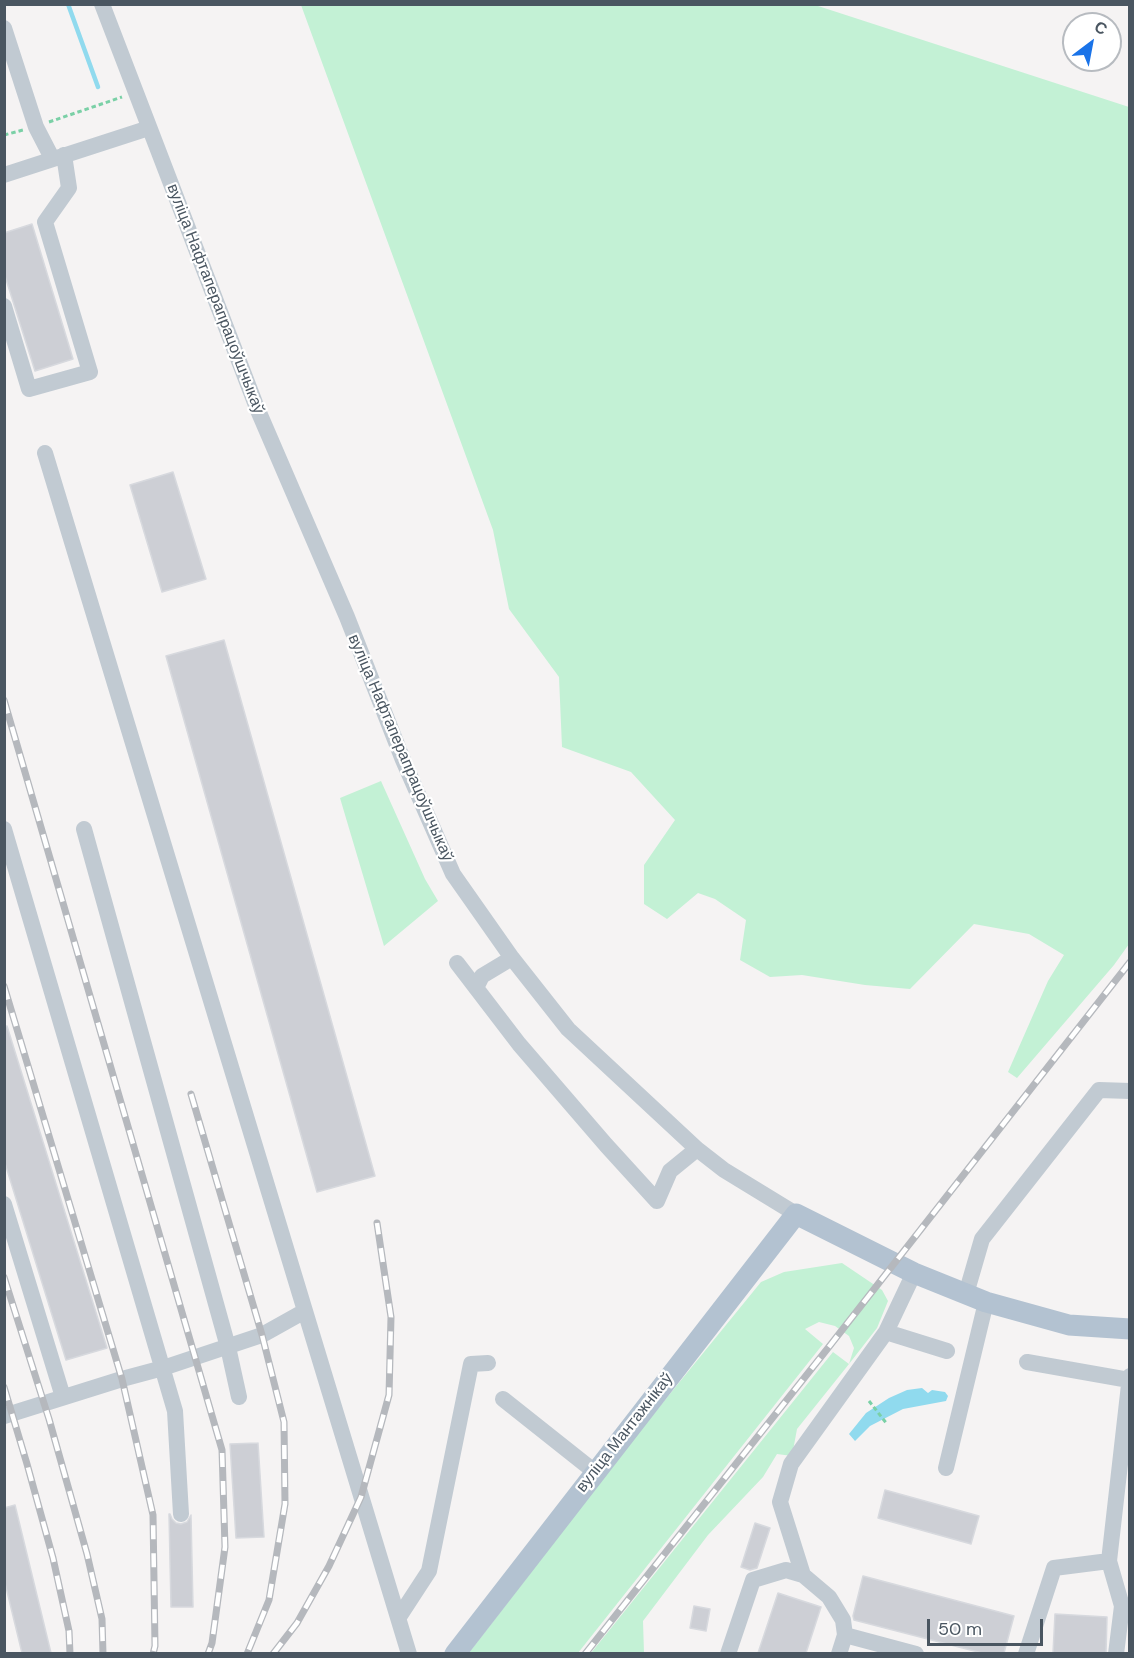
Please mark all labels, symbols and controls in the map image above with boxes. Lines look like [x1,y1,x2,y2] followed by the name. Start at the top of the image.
[1062,12,1122,72] north arrow
[1090,16,1111,40] text: С
[162,181,268,417] street label: вуліца Нафтаперапрацоўшчыкаў
[343,632,457,864] street label: вуліца Нафтаперапрацоўшчыкаў
[573,1370,677,1496] street label: вуліца Мантажнікаў
[930,1607,1046,1645] scale bar
[938,1617,982,1641] text: 50 m

